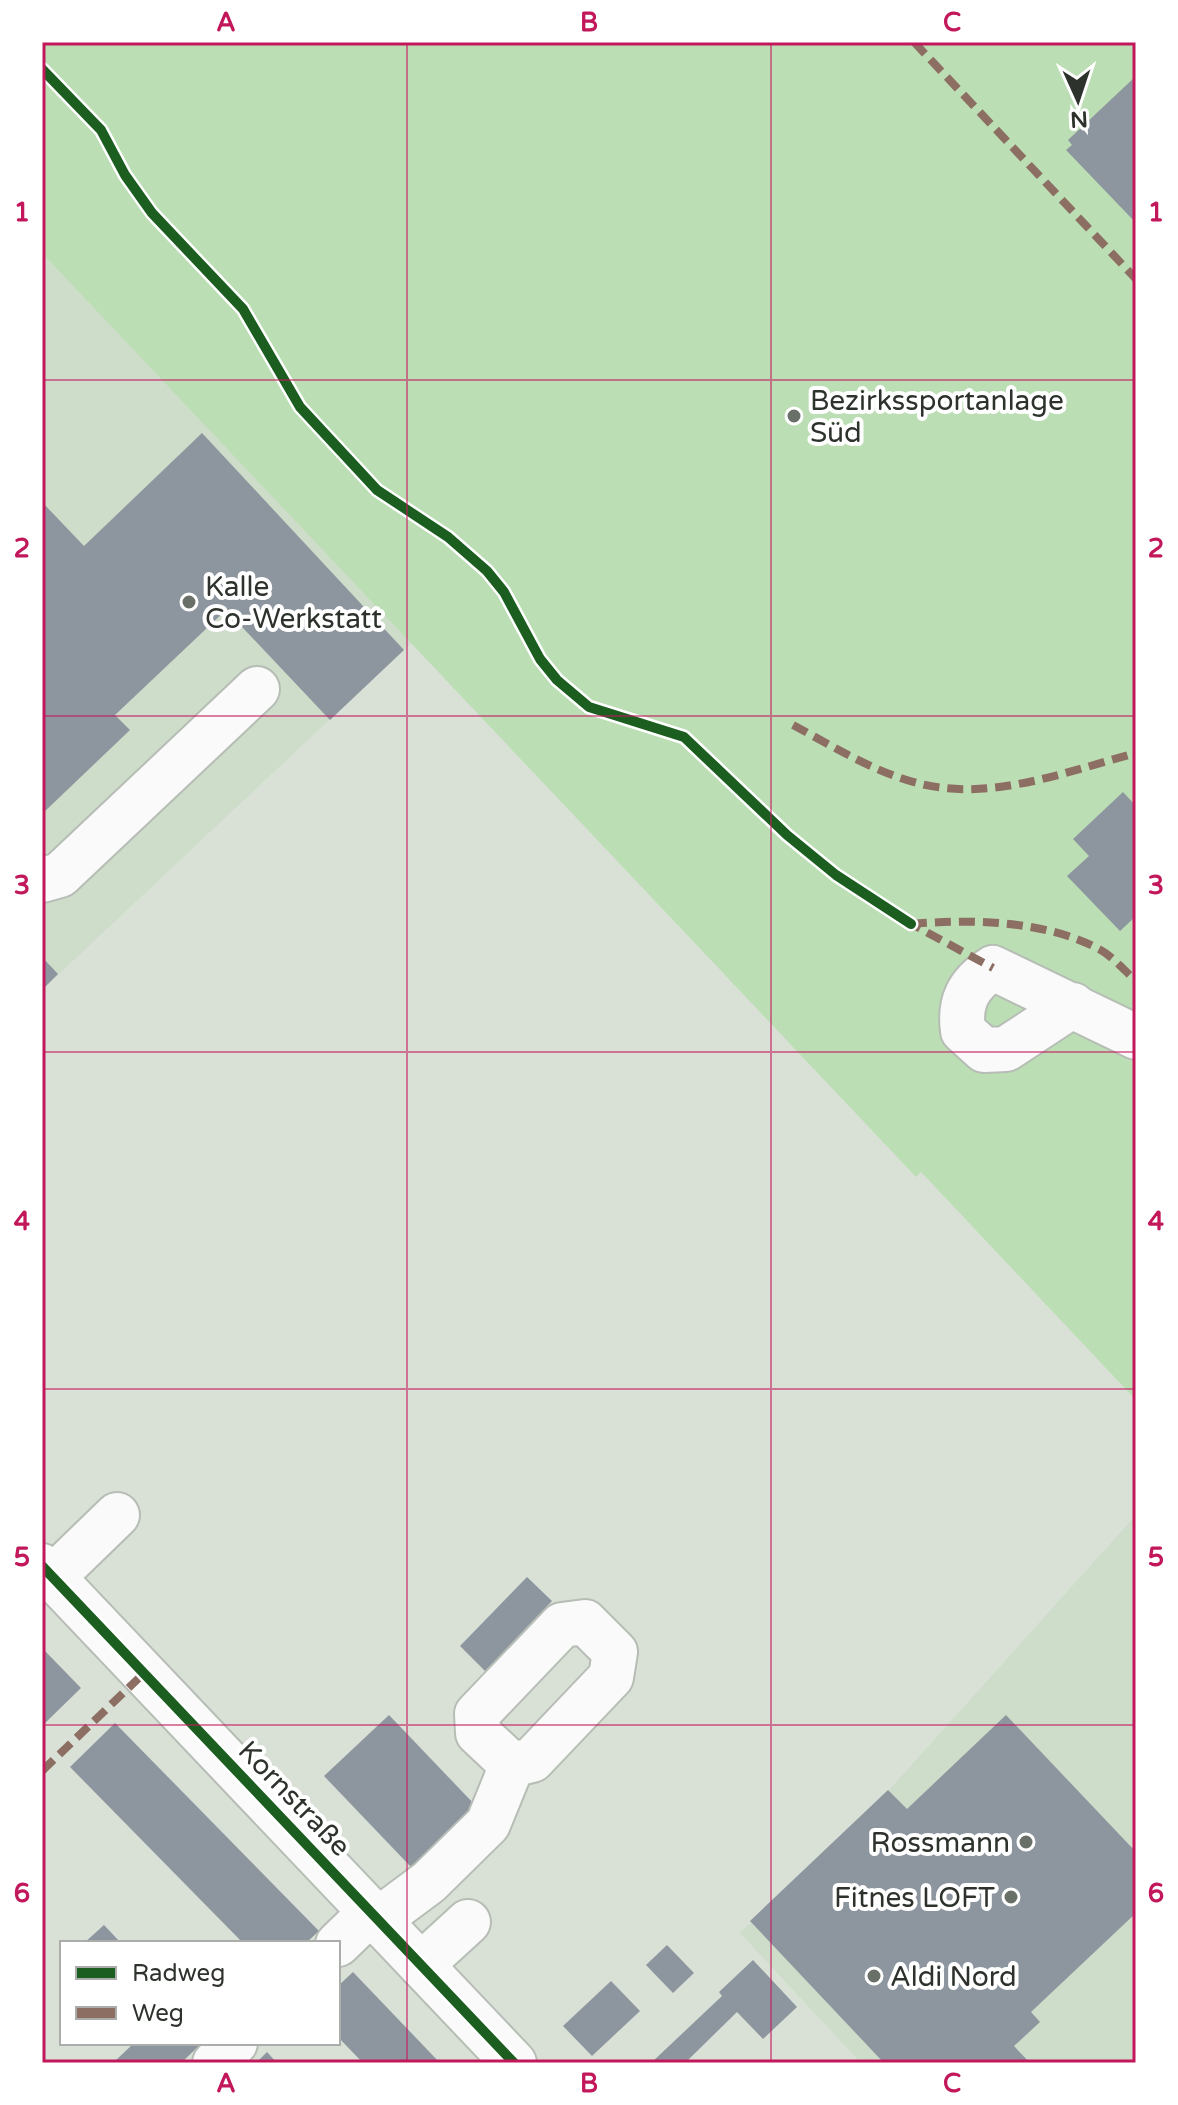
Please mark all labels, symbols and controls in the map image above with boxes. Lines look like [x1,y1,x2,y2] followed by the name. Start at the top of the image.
[216,7,236,38] text: A
[580,7,598,38] text: B
[943,7,961,38] text: C
[1038,60,1118,140] north arrow
[1069,106,1088,132] text: N
[14,197,30,228] text: 1
[1148,197,1164,228] text: 1
[810,384,1064,450] place label: Bezirkssportanlage Süd
[785,407,803,425] marker: Bezirkssportanlage Süd
[14,533,30,564] text: 2
[1148,533,1164,564] text: 2
[205,570,382,636] place label: Kalle Co-Werkstatt
[180,593,198,611] marker: Kalle Co-Werkstatt
[14,870,30,901] text: 3
[1148,870,1164,901] text: 3
[14,1206,30,1237] text: 4
[1148,1206,1164,1237] text: 4
[14,1542,30,1573] text: 5
[1148,1542,1164,1573] text: 5
[231,1734,358,1863] street label: Kornstraße
[871,1826,1010,1860] place label: Rossmann
[1017,1833,1035,1851] marker: Rossmann
[14,1878,30,1909] text: 6
[1148,1878,1164,1909] text: 6
[834,1881,995,1915] place label: Fitnes LOFT
[1002,1888,1020,1906] marker: Fitnes LOFT
[60,1941,340,2045] legend
[132,1959,225,1988] text: Radweg
[890,1960,1017,1994] place label: Aldi Nord
[865,1967,883,1985] marker: Aldi Nord
[132,1999,184,2028] text: Weg
[216,2068,236,2099] text: A
[580,2068,598,2099] text: B
[943,2068,961,2099] text: C

